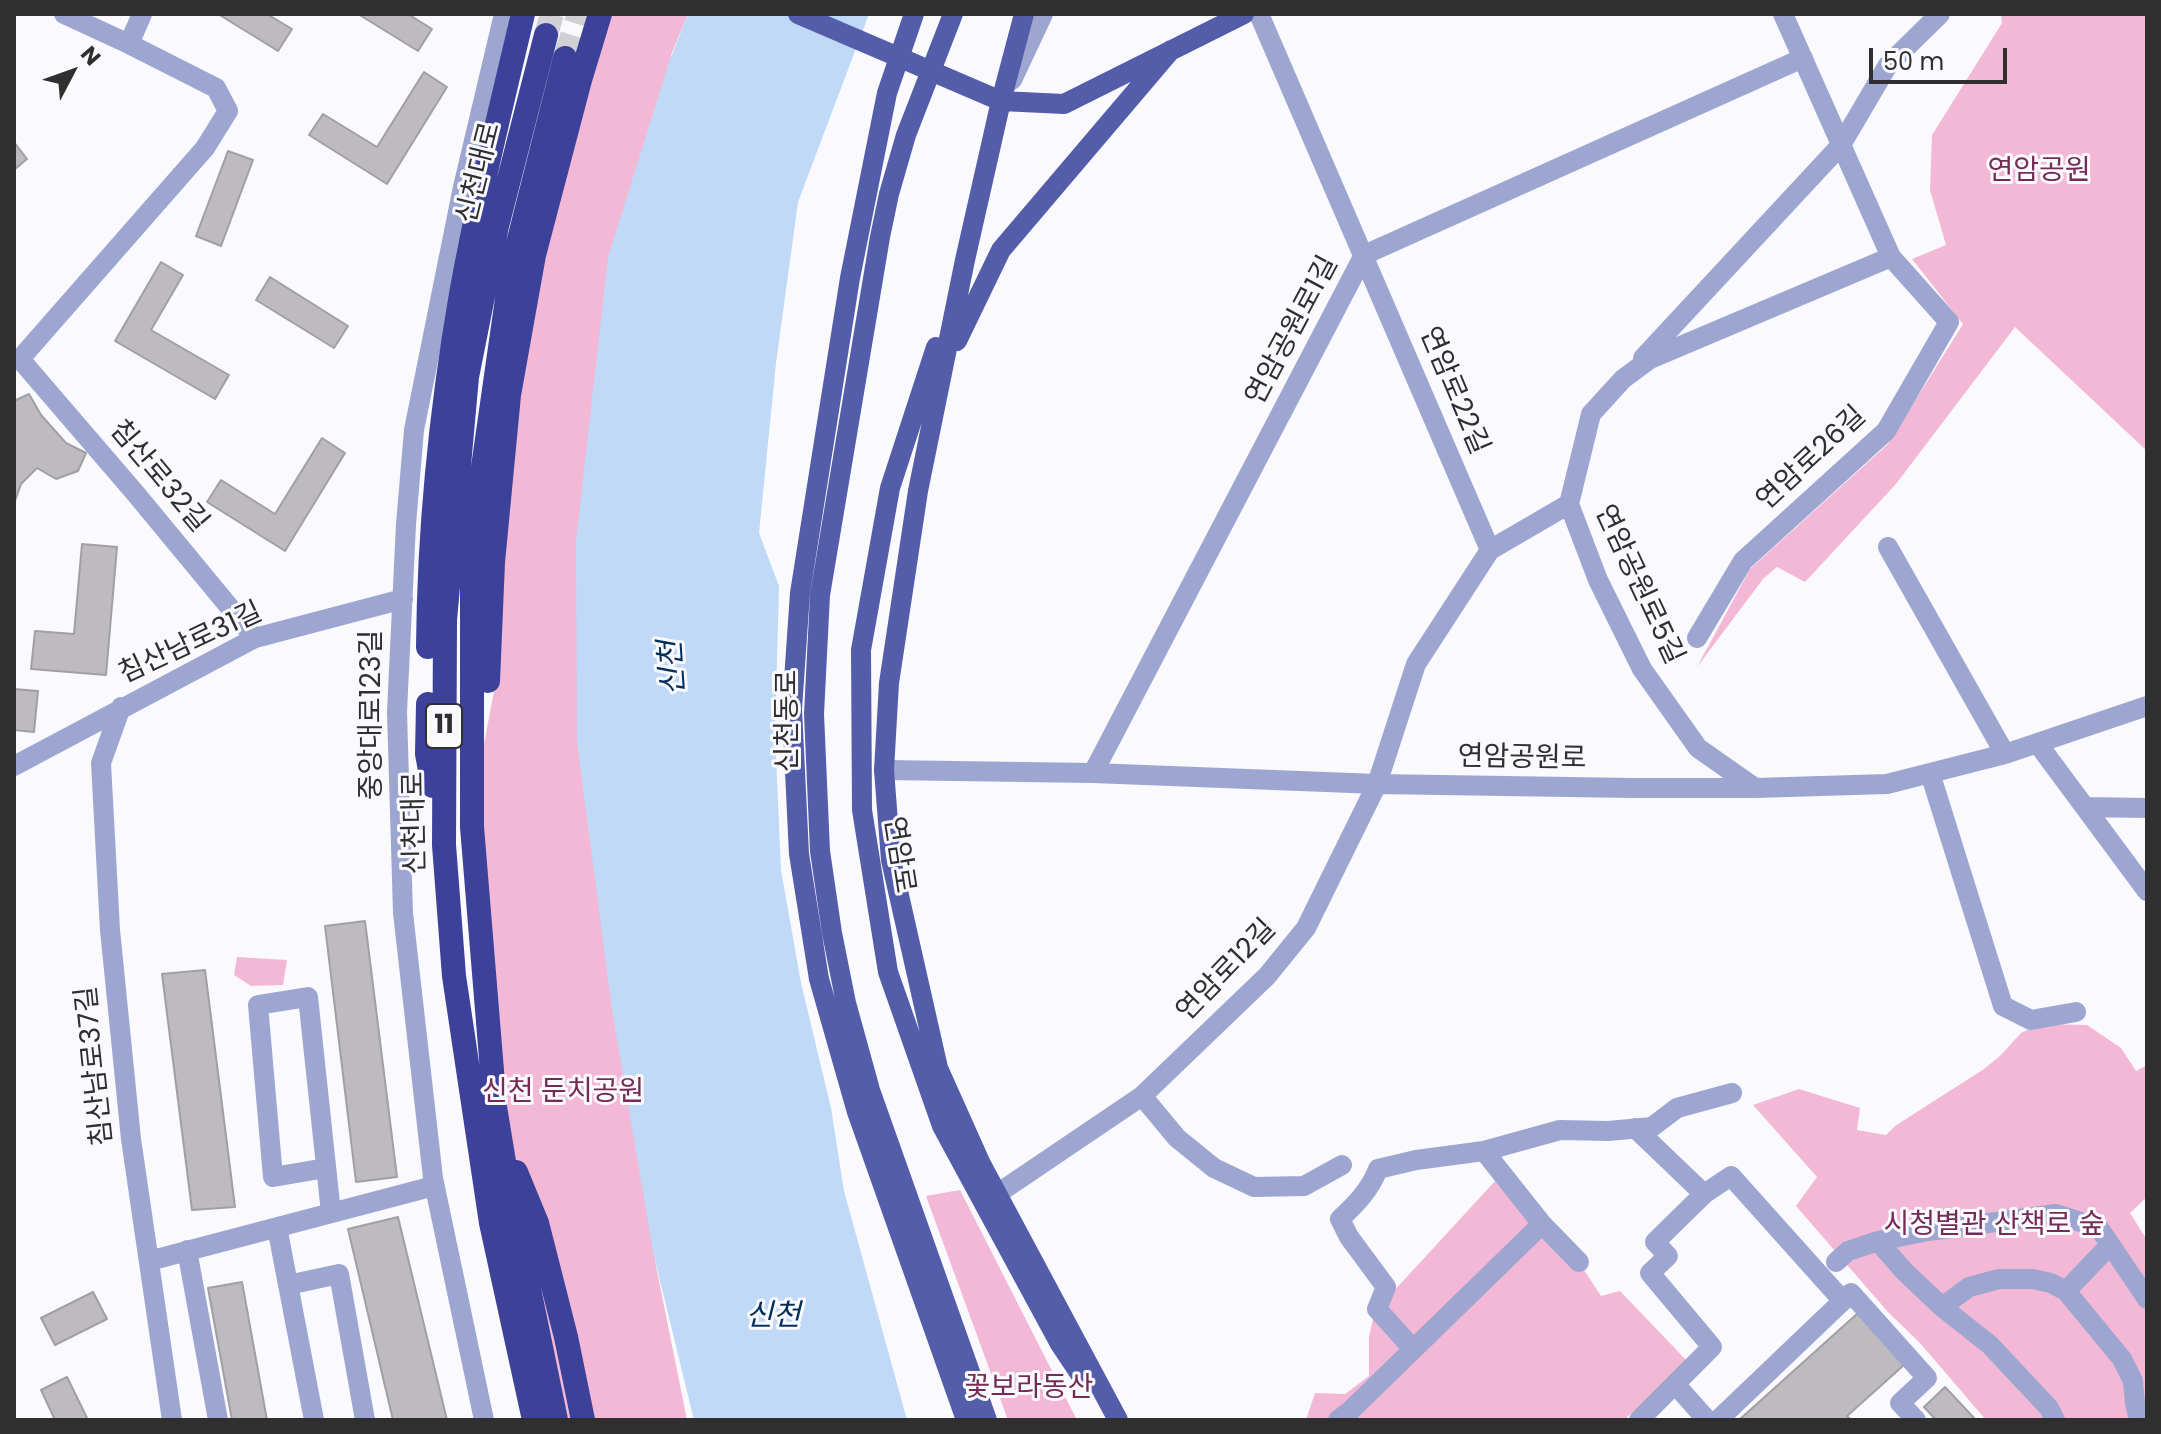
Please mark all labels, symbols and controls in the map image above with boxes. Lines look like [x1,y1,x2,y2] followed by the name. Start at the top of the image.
[32,32,112,112] north arrow
[1873,32,2011,82] scale bar
[73,40,108,72] text: N
[1883,45,1944,78] text: 50 m
[451,119,509,227] street label: 신천대로
[1987,155,2091,189] park label: 연암공원
[1240,251,1346,411] street label: 연암공원로1길
[1411,322,1495,460] street label: 연암로22길
[1750,400,1874,518] street label: 연암로26길
[102,414,214,540] street label: 침산로32길
[1586,500,1690,670] street label: 연암공원로5길
[114,596,268,692] street label: 침산남로31길
[356,630,390,800] street label: 중앙대로123길
[654,639,694,697] water label: 신천
[772,669,806,773] street label: 신천동로
[426,704,462,748] road number: 11
[1457,741,1587,777] street label: 연암공원로
[398,771,434,875] street label: 신천대로
[875,814,921,896] street label: 연암로
[1170,913,1284,1029] street label: 연암로12길
[71,984,121,1148] street label: 침산남로37길
[482,1076,644,1110] park label: 신천 둔치공원
[1883,1209,2105,1243] park label: 시청별관 산책로 숲
[745,1299,801,1335] water label: 신천
[965,1372,1093,1406] park label: 꽃보라동산

